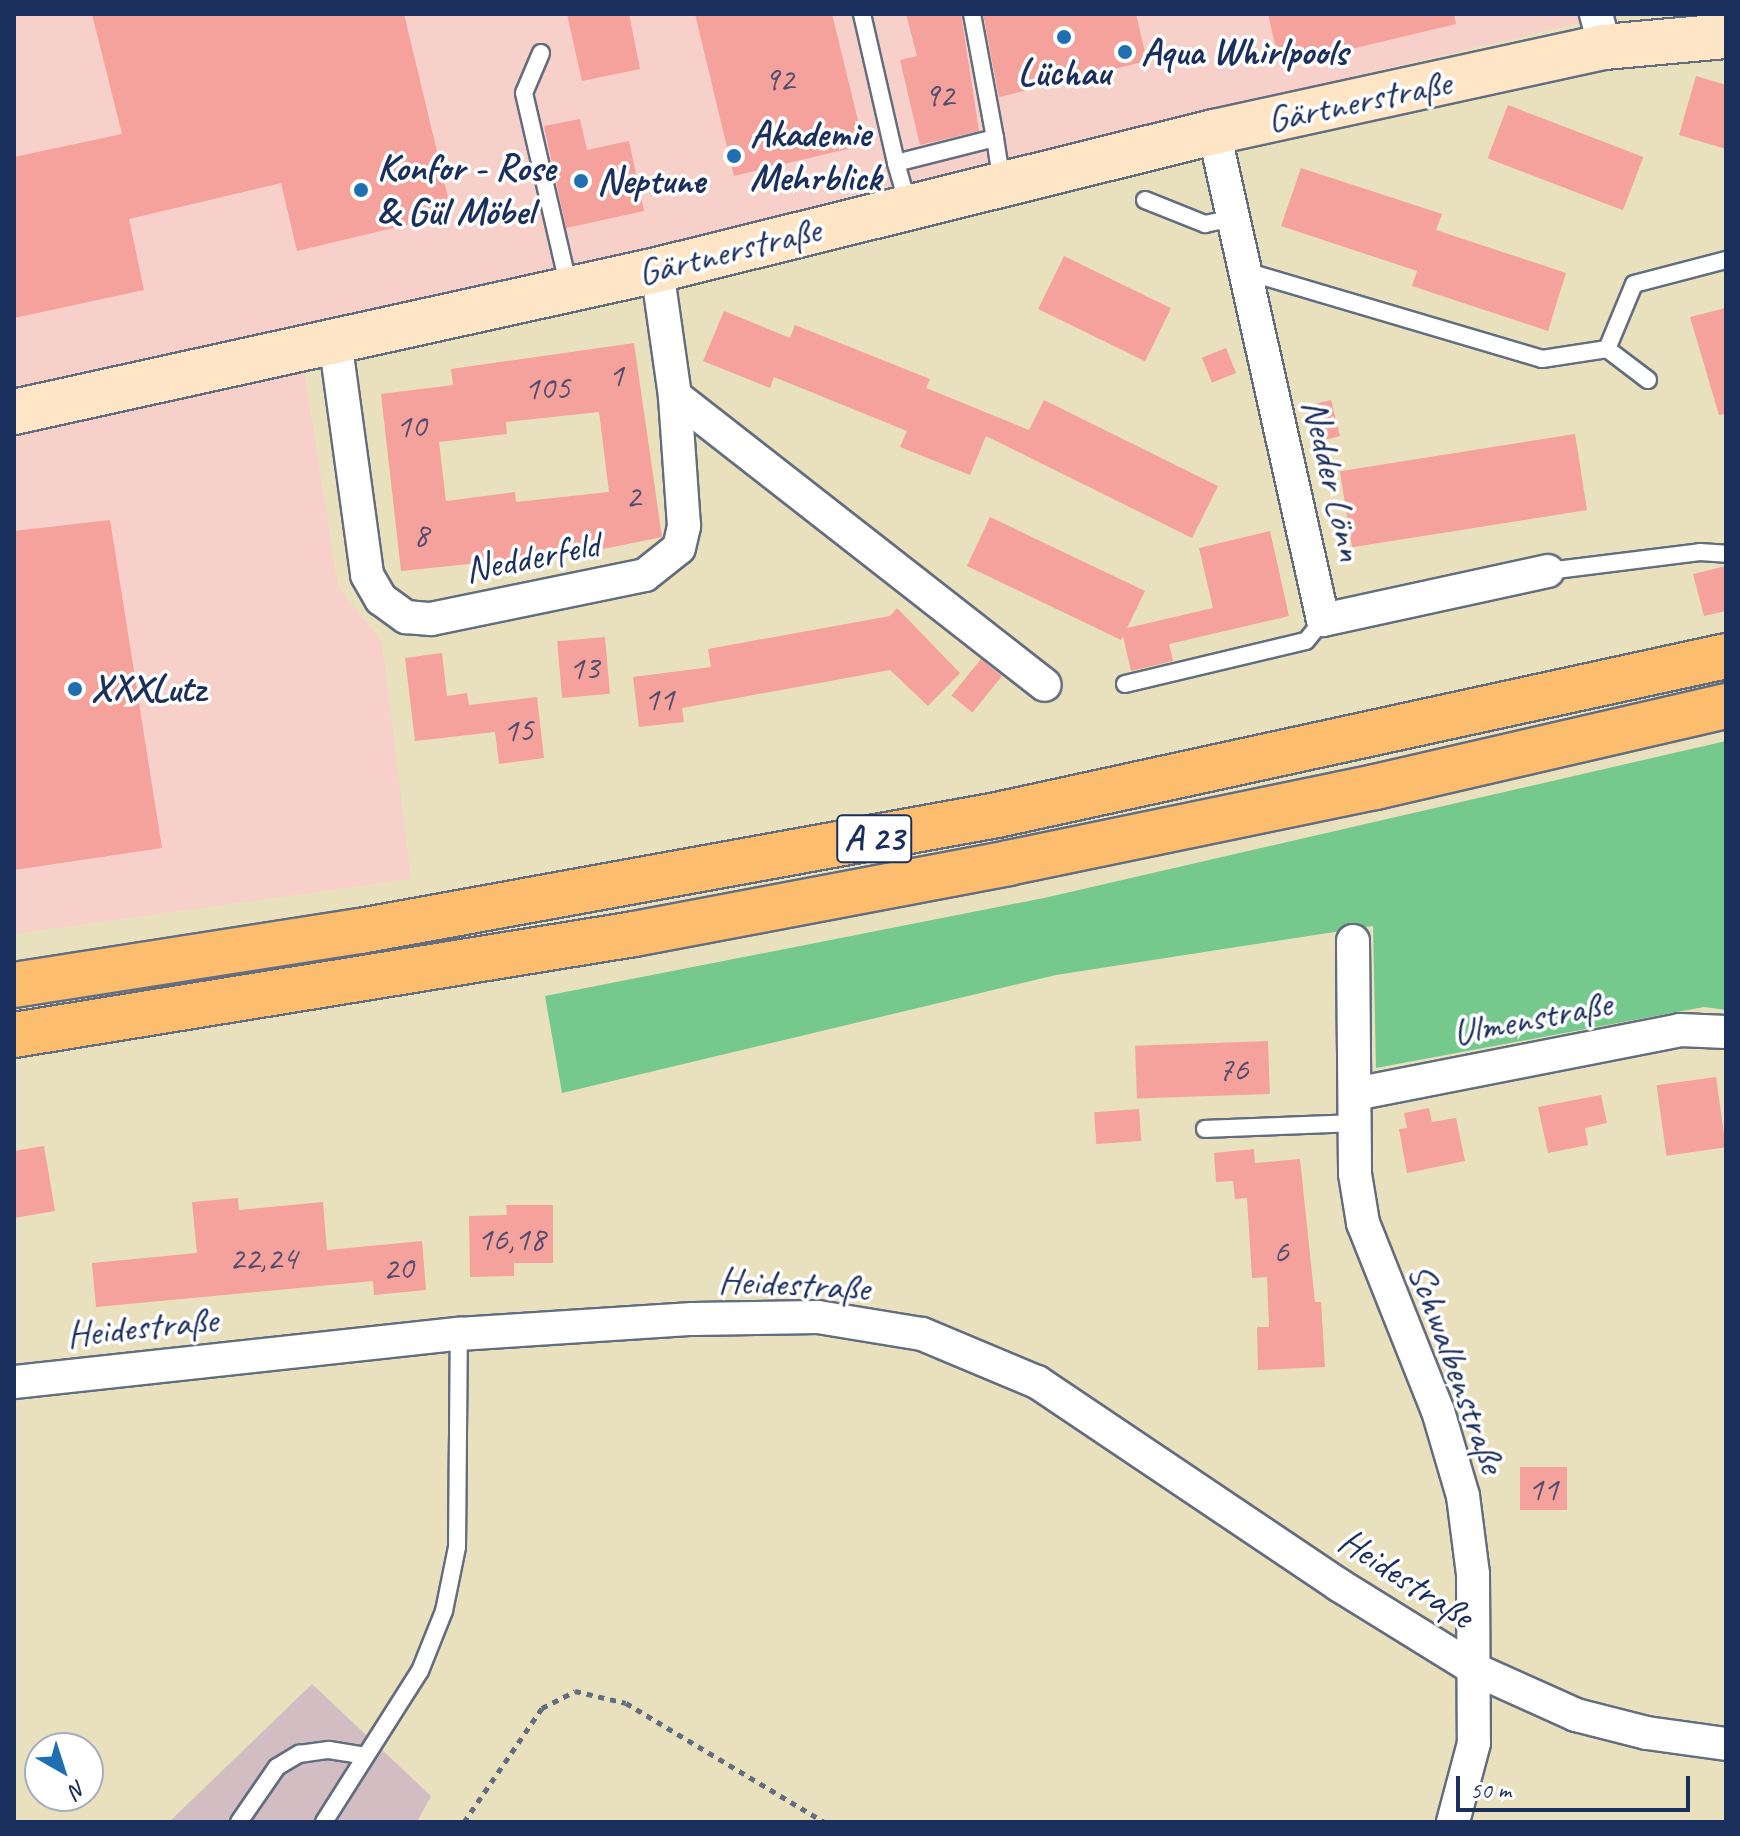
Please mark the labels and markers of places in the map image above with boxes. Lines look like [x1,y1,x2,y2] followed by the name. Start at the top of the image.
[1055,28,1073,46] marker: Lüchau
[1141,29,1349,75] place label: Aqua Whirlpools
[1116,43,1134,61] marker: Aqua Whirlpools
[1018,50,1110,96] place label: Lüchau
[750,111,881,200] place label: Akademie Mehrblick
[377,145,555,234] place label: Konfor - Rose & Gül Möbel
[725,147,743,165] marker: Akademie Mehrblick
[597,158,705,204] place label: Neptune
[572,172,590,190] marker: Neptune
[352,181,370,199] marker: Konfor - Rose & Gül Möbel
[91,666,205,712] place label: XXXLutz
[66,680,84,698] marker: XXXLutz

